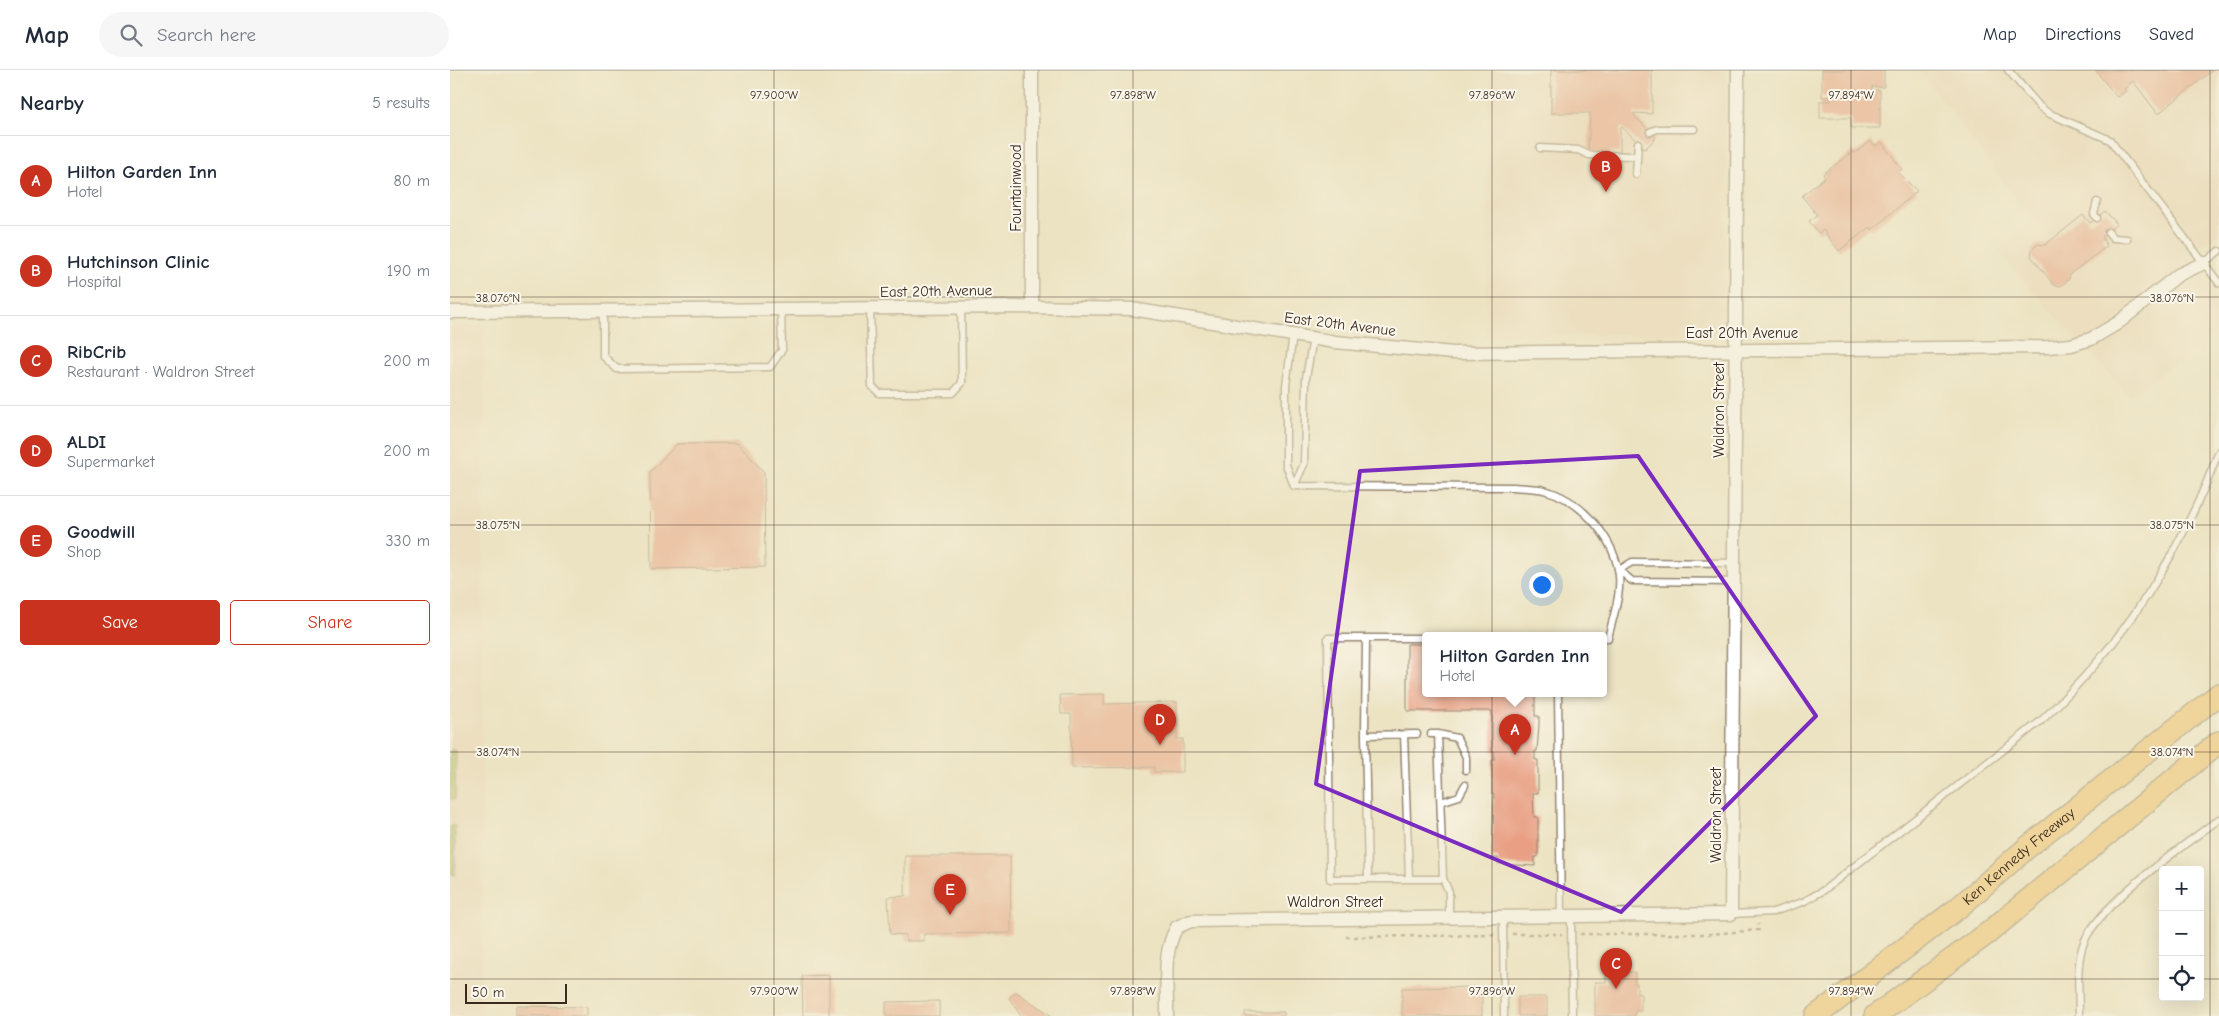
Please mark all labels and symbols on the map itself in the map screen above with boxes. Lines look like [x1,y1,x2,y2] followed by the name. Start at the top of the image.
[750,88,799,102] text: 97.900°W
[1110,88,1157,102] text: 97.898°W
[1469,88,1516,102] text: 97.896°W
[1828,88,1874,102] text: 97.894°W
[1007,144,1025,232] street label: Fountainwood
[1590,151,1622,192] pin: B
[880,281,993,301] street label: East 20th Avenue
[476,291,520,305] text: 38.076°N
[2150,291,2194,305] text: 38.076°N
[1283,308,1397,340] street label: East 20th Avenue
[1686,324,1799,342] street label: East 20th Avenue
[1710,362,1728,458] street label: Waldron Street
[476,518,520,532] text: 38.075°N
[2150,518,2194,532] text: 38.075°N
[1529,572,1555,598] your location
[1144,704,1176,745] pin: D
[1499,714,1531,755] pin: A
[477,745,519,759] text: 38.074°N
[2151,745,2193,759] text: 38.074°N
[1707,767,1725,863] street label: Waldron Street
[1959,804,2079,909] street label: Ken Kennedy Freeway
[934,874,966,915] pin: E
[1287,893,1383,911] street label: Waldron Street
[1600,948,1632,989] pin: C
[465,981,568,1004] scale bar
[750,984,799,998] text: 97.900°W
[1110,984,1157,998] text: 97.898°W
[1469,984,1516,998] text: 97.896°W
[1828,984,1874,998] text: 97.894°W

